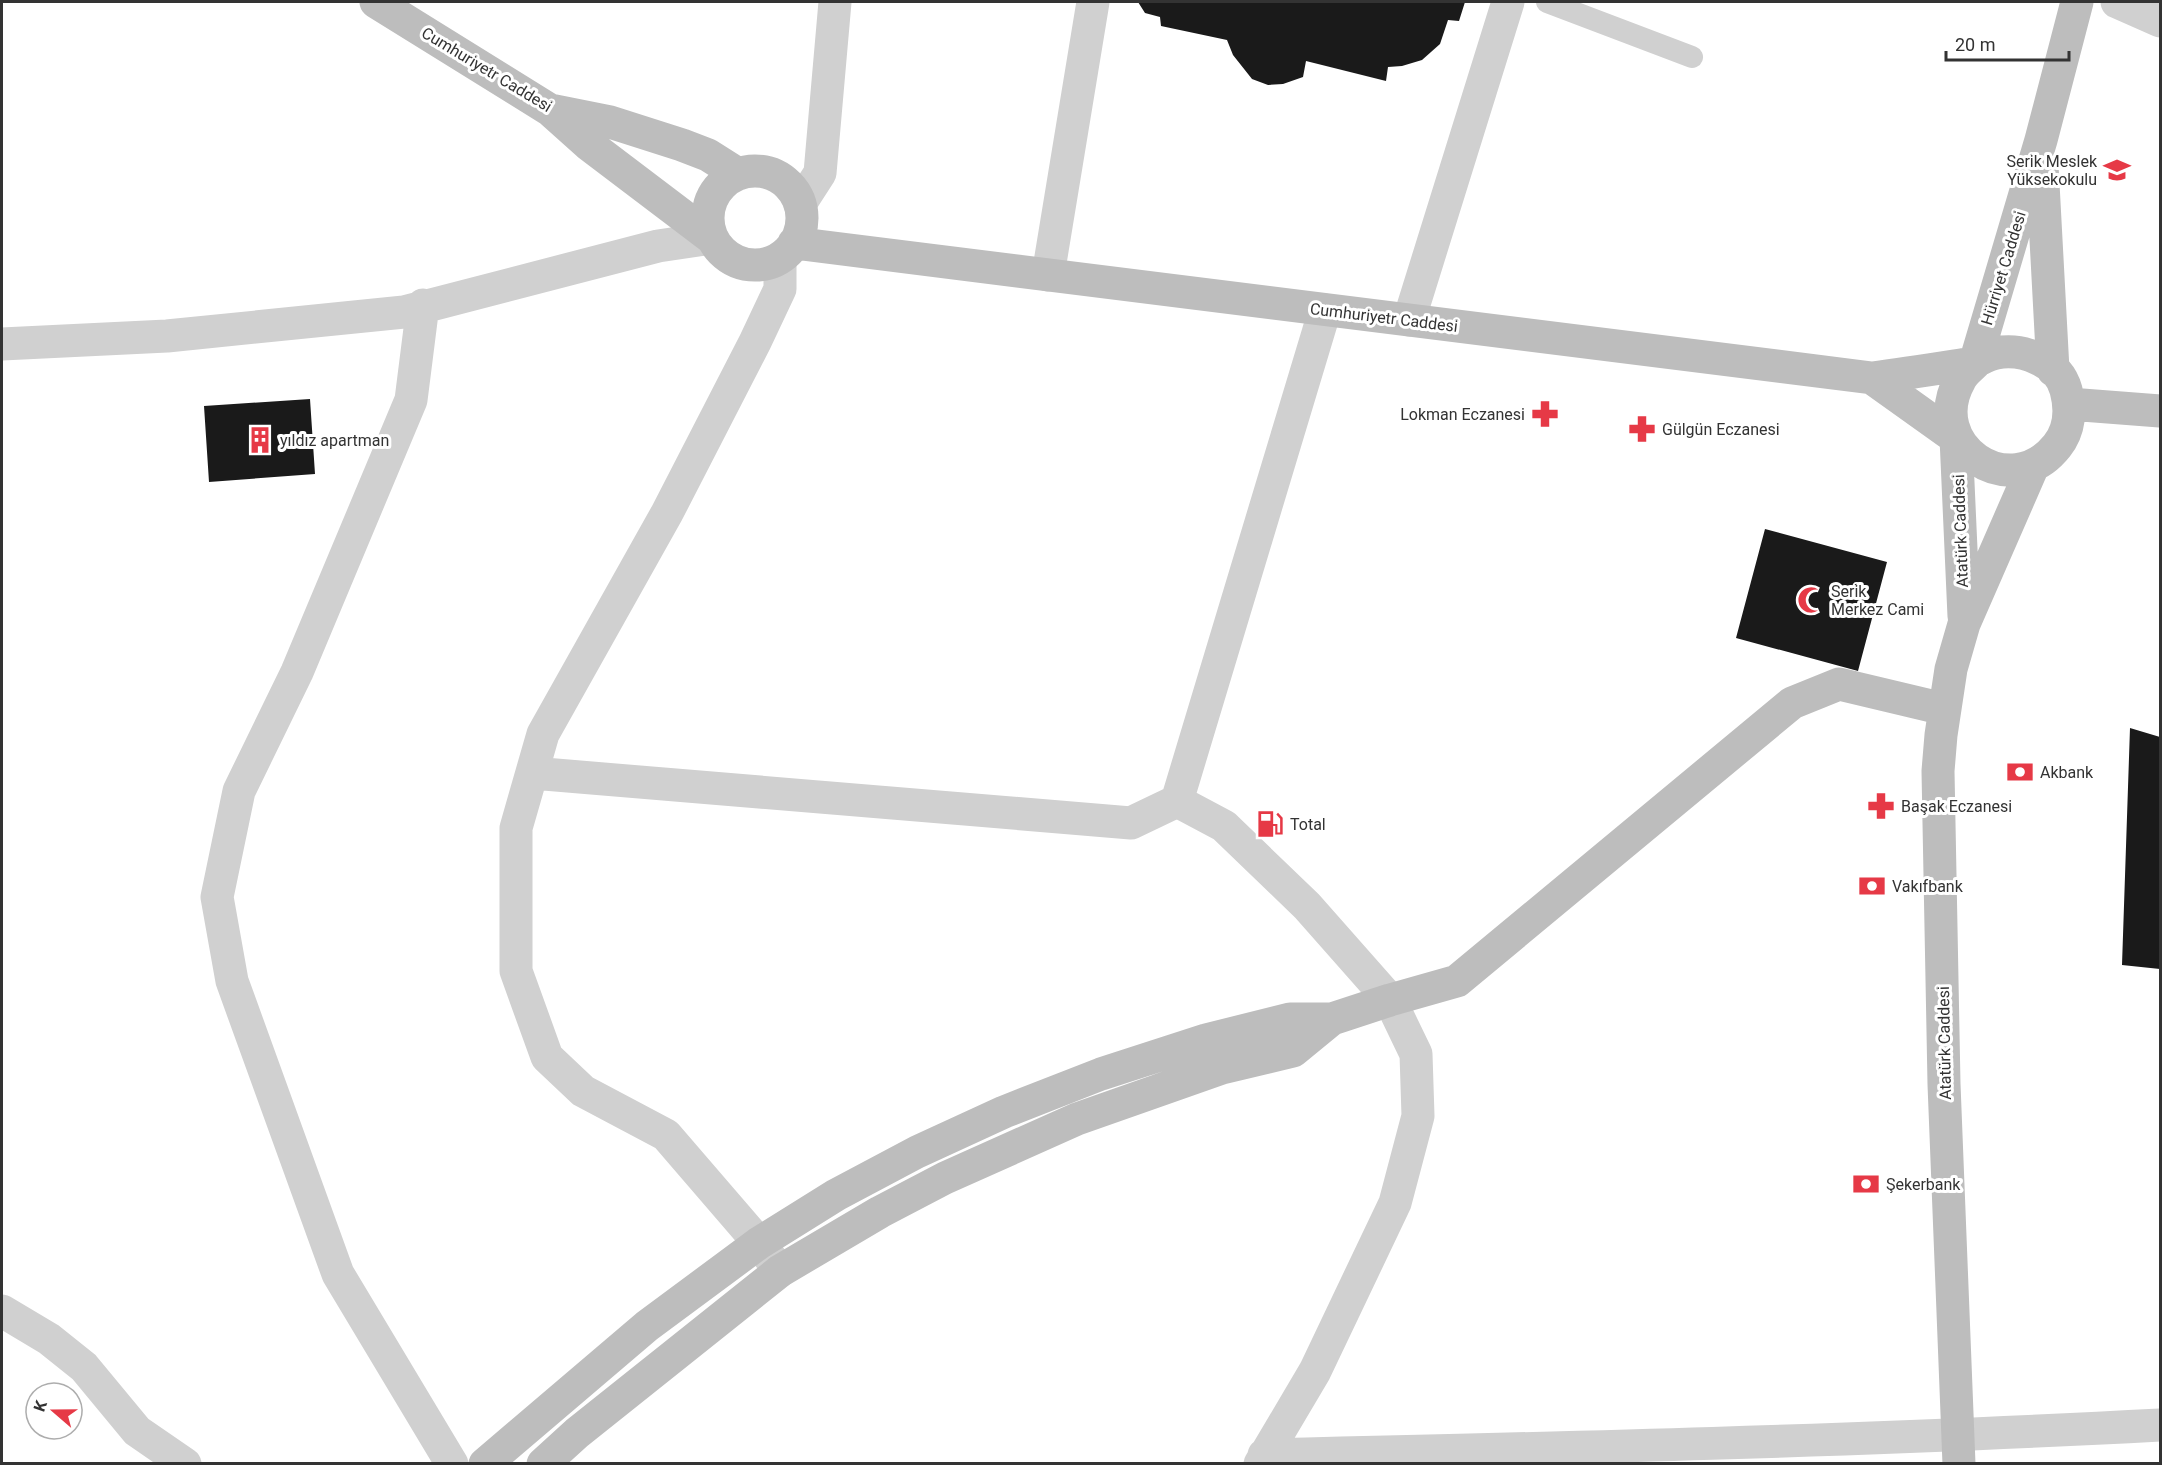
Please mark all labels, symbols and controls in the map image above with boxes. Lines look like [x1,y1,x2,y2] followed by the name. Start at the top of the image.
[418,23,555,116] street label: Cumhuriyetr Caddesi
[1946,24,2069,62] scale bar
[1955,34,1995,55] text: 20 m
[2006,152,2098,189] place label: Serik Meslek Yüksekokulu
[2102,155,2132,185] school or university icon: Serik Meslek Yüksekokulu
[1977,209,2030,327] street label: Hürriyet Caddesi
[1309,299,1459,336] street label: Cumhuriyetr Caddesi
[1530,399,1560,429] pharmacy icon: Lokman Eczanesi
[1400,405,1525,424] place label: Lokman Eczanesi
[1627,414,1657,444] pharmacy icon: Gülgün Eczanesi
[1662,420,1780,439] place label: Gülgün Eczanesi
[245,425,275,455] building icon: yıldız apartman
[280,431,389,450] place label: yıldız apartman
[1949,474,1972,588] street label: Atatürk Caddesi
[1831,582,1924,619] place label: Serik Merkez Cami
[1796,585,1826,615] mosque icon: Serik Merkez Cami
[2005,757,2035,787] bank icon: Akbank
[2040,763,2094,782] place label: Akbank
[1866,791,1896,821] pharmacy icon: Başak Eczanesi
[1901,797,2012,816] place label: Başak Eczanesi
[1255,809,1285,839] fuel station icon: Total
[1290,815,1326,834] place label: Total
[1857,871,1887,901] bank icon: Vakıfbank
[1892,877,1964,896] place label: Vakıfbank
[1934,986,1955,1100] street label: Atatürk Caddesi
[1851,1169,1881,1199] bank icon: Şekerbank
[1886,1175,1961,1194] place label: Şekerbank
[24,1381,84,1441] north arrow
[30,1397,51,1414] text: K

